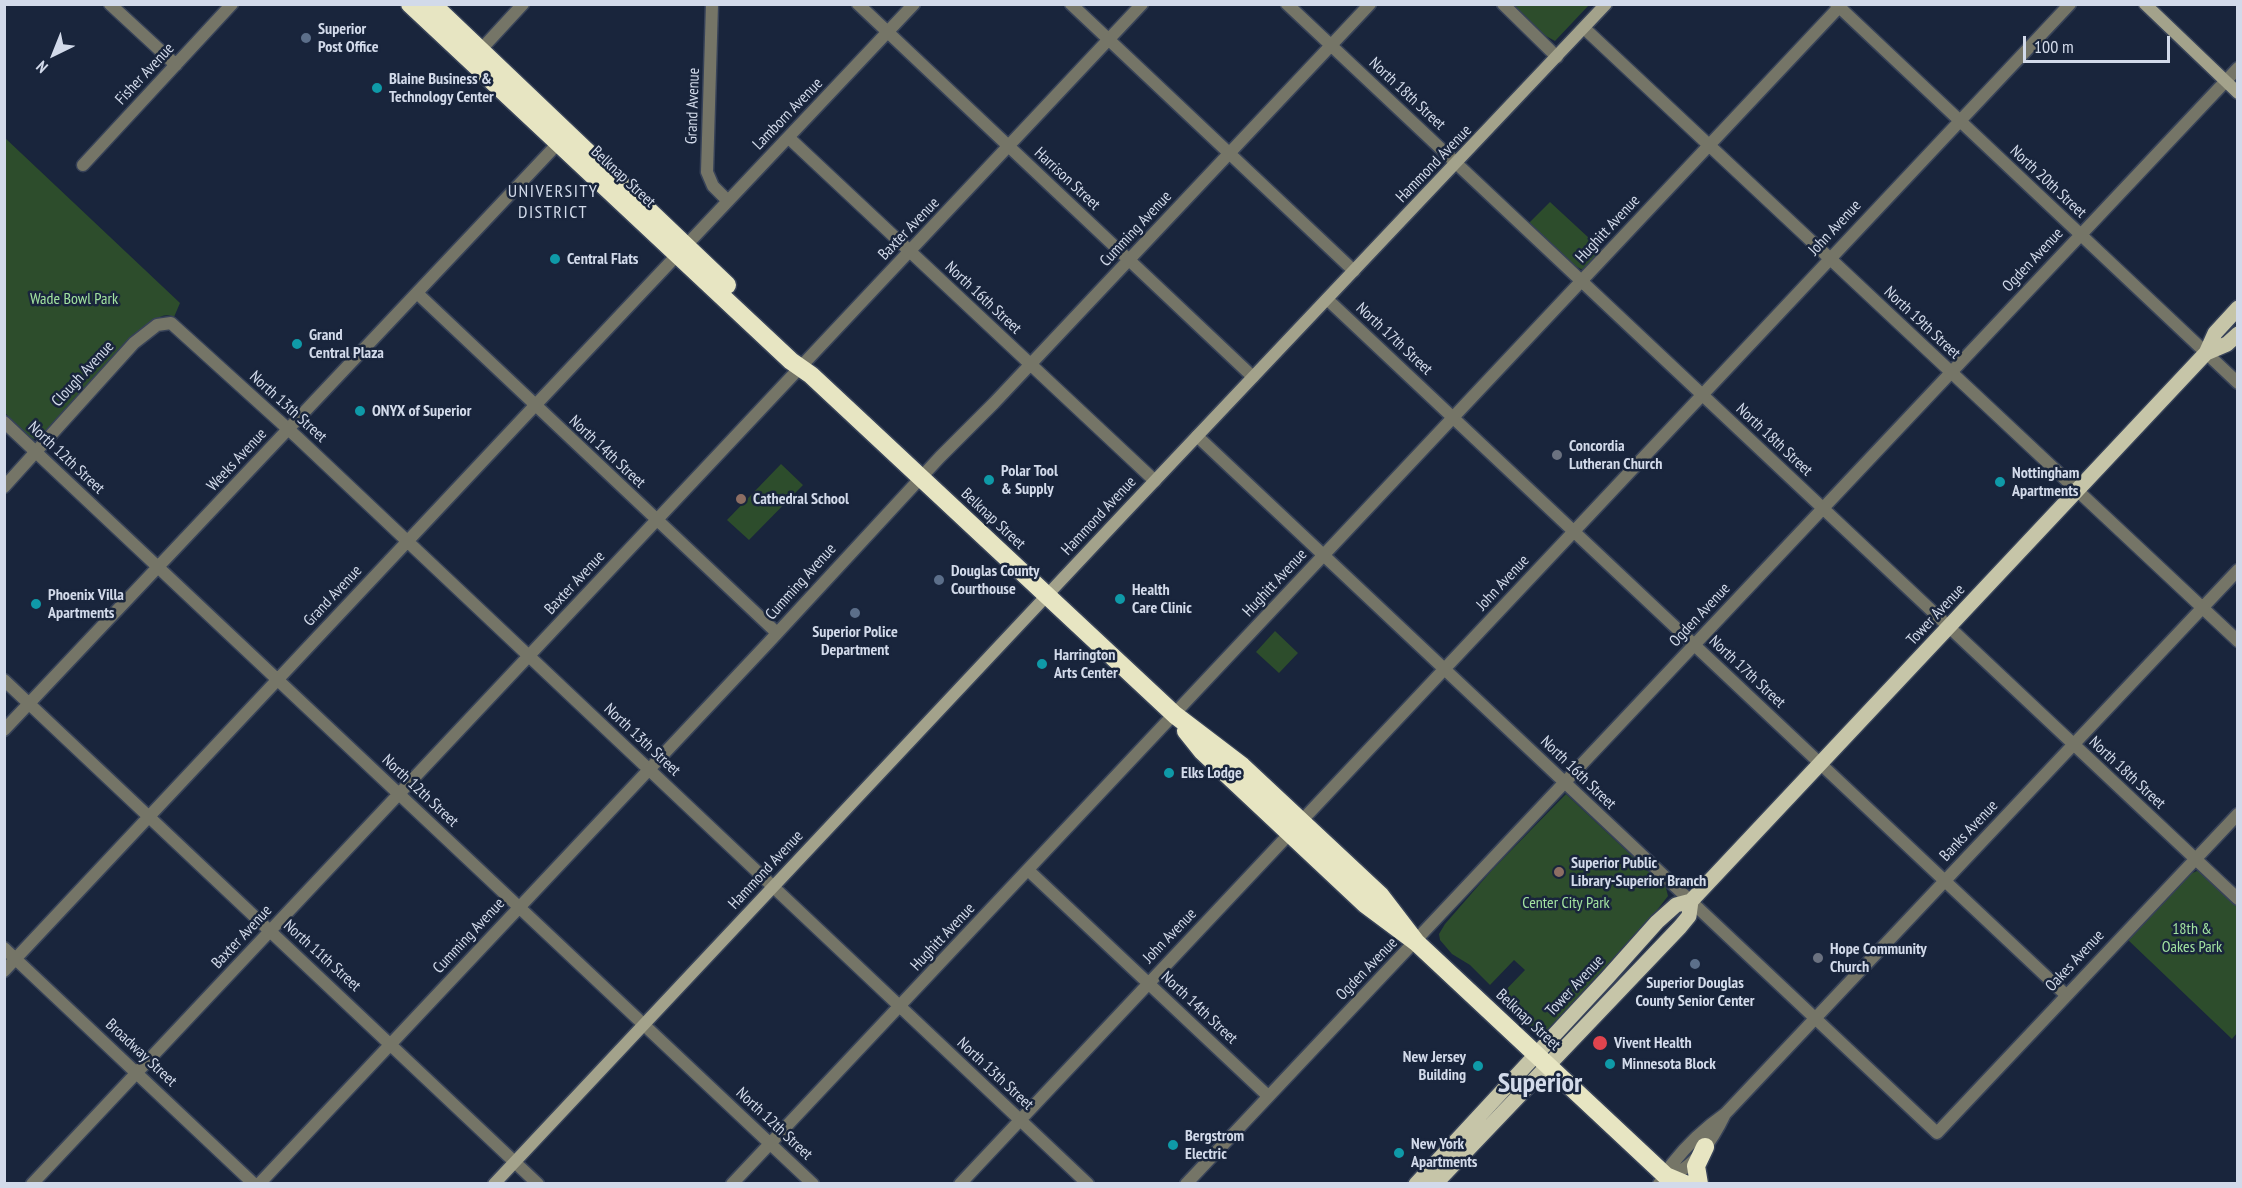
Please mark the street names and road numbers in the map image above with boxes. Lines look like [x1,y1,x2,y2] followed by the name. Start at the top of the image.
[112,39,178,109] street label: Fisher Avenue
[1365,54,1449,134] street label: North 18th Street
[682,67,704,145] street label: Grand Avenue
[749,74,827,154] street label: Lamborn Avenue
[1392,121,1476,207] street label: Hammond Avenue
[587,142,659,212] street label: Belknap Street
[2006,142,2090,222] street label: North 20th Street
[1030,144,1104,214] street label: Harrison Street
[1096,187,1176,271] street label: Cumming Avenue
[1572,191,1644,267] street label: Hughitt Avenue
[874,194,944,264] street label: Baxter Avenue
[1805,196,1865,260] street label: John Avenue
[1999,224,2067,296] street label: Ogden Avenue
[941,258,1025,338] street label: North 16th Street
[1880,283,1964,363] street label: North 19th Street
[1352,299,1436,379] street label: North 17th Street
[48,337,118,411] street label: Clough Avenue
[245,367,331,447] street label: North 13th Street
[1732,400,1816,480] street label: North 18th Street
[565,412,649,492] street label: North 14th Street
[24,418,108,498] street label: North 12th Street
[203,425,271,495] street label: Weeks Avenue
[1058,473,1140,559] street label: Hammond Avenue
[957,484,1029,554] street label: Belknap Street
[762,540,840,624] street label: Cumming Avenue
[1239,545,1311,621] street label: Hughitt Avenue
[541,547,609,619] street label: Baxter Avenue
[1473,551,1533,615] street label: John Avenue
[300,561,366,631] street label: Grand Avenue
[1666,579,1734,651] street label: Ogden Avenue
[1903,581,1969,649] street label: Tower Avenue
[1705,632,1789,712] street label: North 17th Street
[600,700,684,780] street label: North 13th Street
[1536,732,1620,814] street label: North 16th Street
[2085,733,2169,813] street label: North 18th Street
[378,751,462,831] street label: North 12th Street
[1936,797,2002,865] street label: Banks Avenue
[725,827,807,913] street label: Hammond Avenue
[429,894,509,978] street label: Cumming Avenue
[907,899,979,975] street label: Hughitt Avenue
[208,901,276,973] street label: Baxter Avenue
[1139,905,1201,967] street label: John Avenue
[279,916,365,996] street label: North 11th Street
[2042,926,2108,996] street label: Oakes Avenue
[1332,934,1402,1004] street label: Ogden Avenue
[1542,952,1608,1020] street label: Tower Avenue
[1157,968,1241,1048] street label: North 14th Street
[1492,985,1564,1055] street label: Belknap Street
[101,1015,181,1091] street label: Broadway Street
[953,1034,1037,1114] street label: North 13th Street
[732,1084,816,1164] street label: North 12th Street

